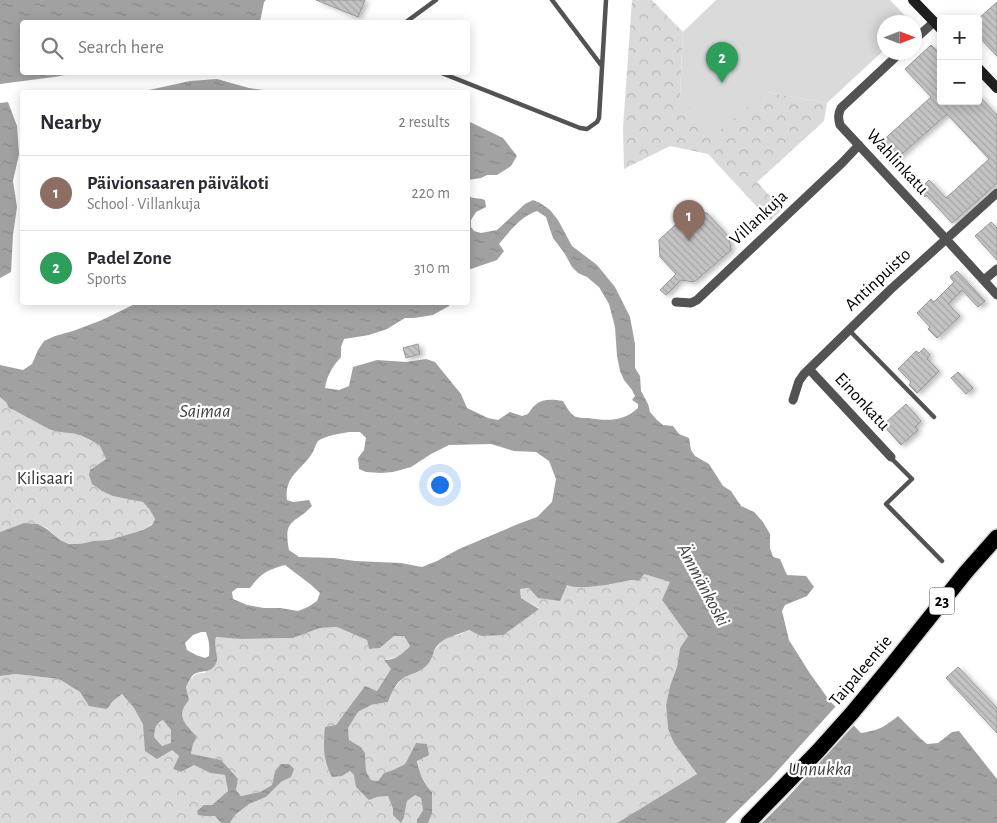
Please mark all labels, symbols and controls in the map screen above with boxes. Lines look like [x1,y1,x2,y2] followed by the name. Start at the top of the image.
[877,15,922,60] north arrow
[937,15,982,105] map controls
[937,15,982,60] button: +
[20,20,470,75] search box
[38,34,66,62] icon: search
[78,38,164,57] text: Search here
[706,42,738,83] pin: 2
[937,60,982,105] button: −
[40,112,101,133] text: Nearby
[398,114,450,130] text: 2 results
[862,126,932,198] street label: Wahlinkatu
[87,174,269,193] text: Päivionsaaren päiväkoti
[53,185,59,201] text: 1
[412,185,450,201] text: 220 m
[727,187,791,249] street label: Villankuja
[87,196,201,212] text: School · Villankuja
[673,200,705,241] pin: 1
[842,245,914,315] street label: Antinpuisto
[87,249,171,268] text: Padel Zone
[52,260,60,276] text: 2
[414,260,450,276] text: 310 m
[87,271,127,287] text: Sports
[831,370,893,434] street label: Einonkatu
[180,402,230,421] water label: Saimaa
[17,470,73,488] park label: Kilisaari
[427,472,453,498] your location
[673,539,733,629] water label: Ämmänkoski
[930,588,954,614] road number: 23
[826,632,896,710] street label: Taipaleentie
[788,760,852,779] water label: Unnukka

